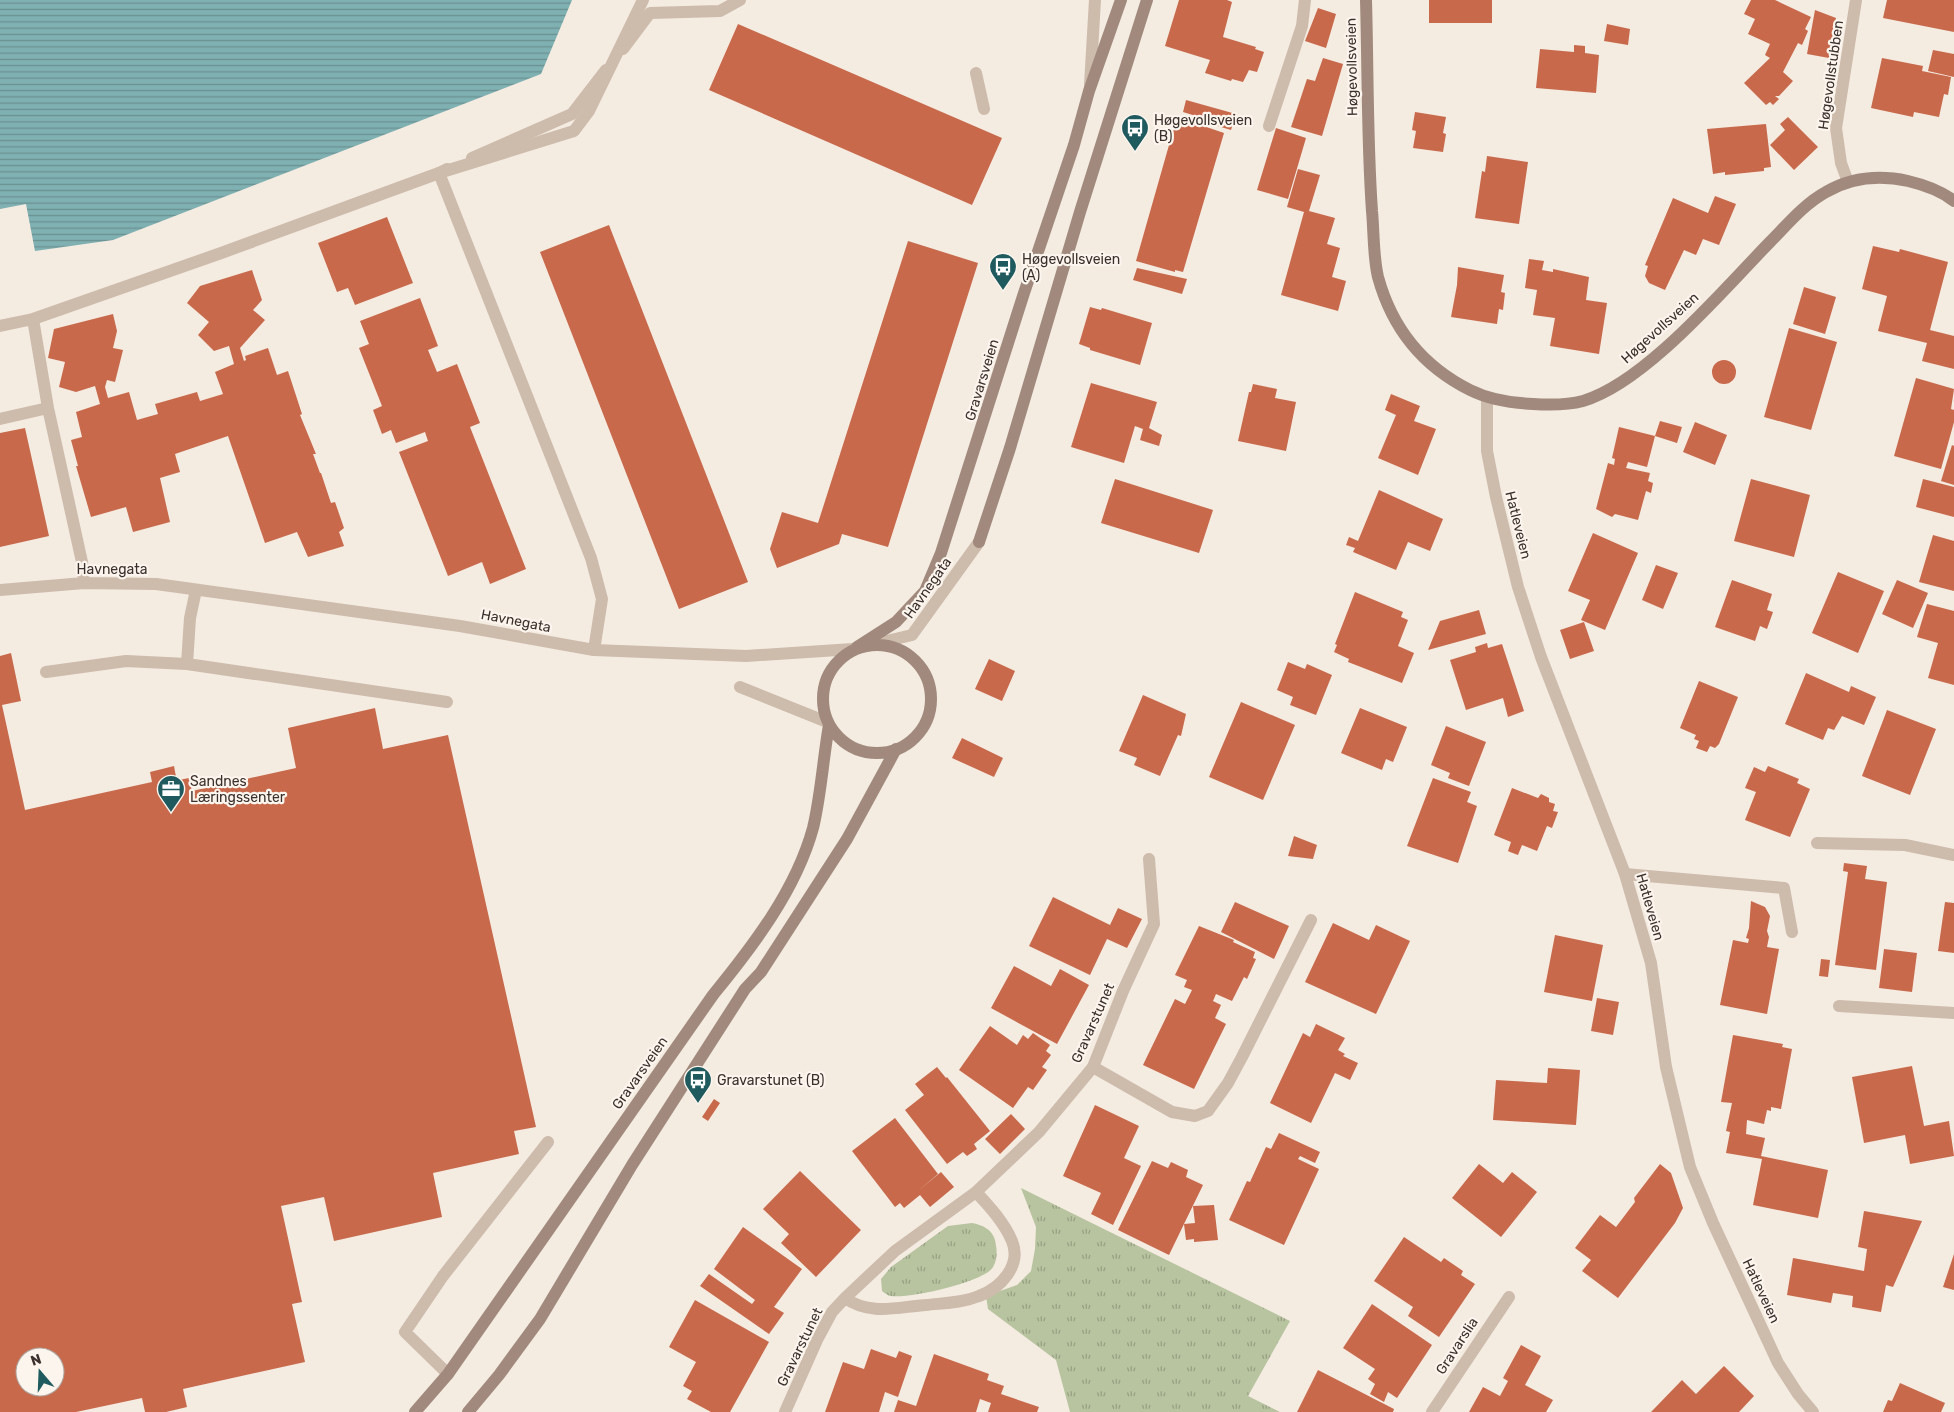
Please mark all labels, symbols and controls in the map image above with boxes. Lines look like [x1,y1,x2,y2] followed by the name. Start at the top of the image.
[1343,18,1361,116] street label: Høgevollsveien
[1815,19,1847,131] street label: Høgevollstubben
[1154,112,1252,145] place label: Høgevollsveien (B)
[1120,113,1150,152] bus stop icon: Høgevollsveien (B)
[1022,251,1120,284] place label: Høgevollsveien (A)
[988,252,1018,291] bus stop icon: Høgevollsveien (A)
[1618,289,1702,367] street label: Høgevollsveien
[961,337,1003,423] street label: Gravarsveien
[1501,489,1535,561] street label: Hatleveien
[901,554,955,622] street label: Havnegata
[77,561,147,578] street label: Havnegata
[480,606,552,636] street label: Havnegata
[190,773,286,806] place label: Sandnes Læringssenter
[156,774,186,813] office icon: Sandnes Læringssenter
[1632,871,1668,943] street label: Hatleveien
[1068,980,1118,1066] street label: Gravarstunet
[609,1033,671,1113] street label: Gravarsveien
[683,1065,713,1104] bus stop icon: Gravarstunet (B)
[717,1072,825,1089] place label: Gravarstunet (B)
[1739,1256,1783,1326] street label: Hatleveien
[774,1304,827,1389] street label: Gravarstunet
[1432,1314,1482,1378] street label: Gravarslia
[15,1347,65,1397] north arrow
[28,1351,43,1370] text: N

